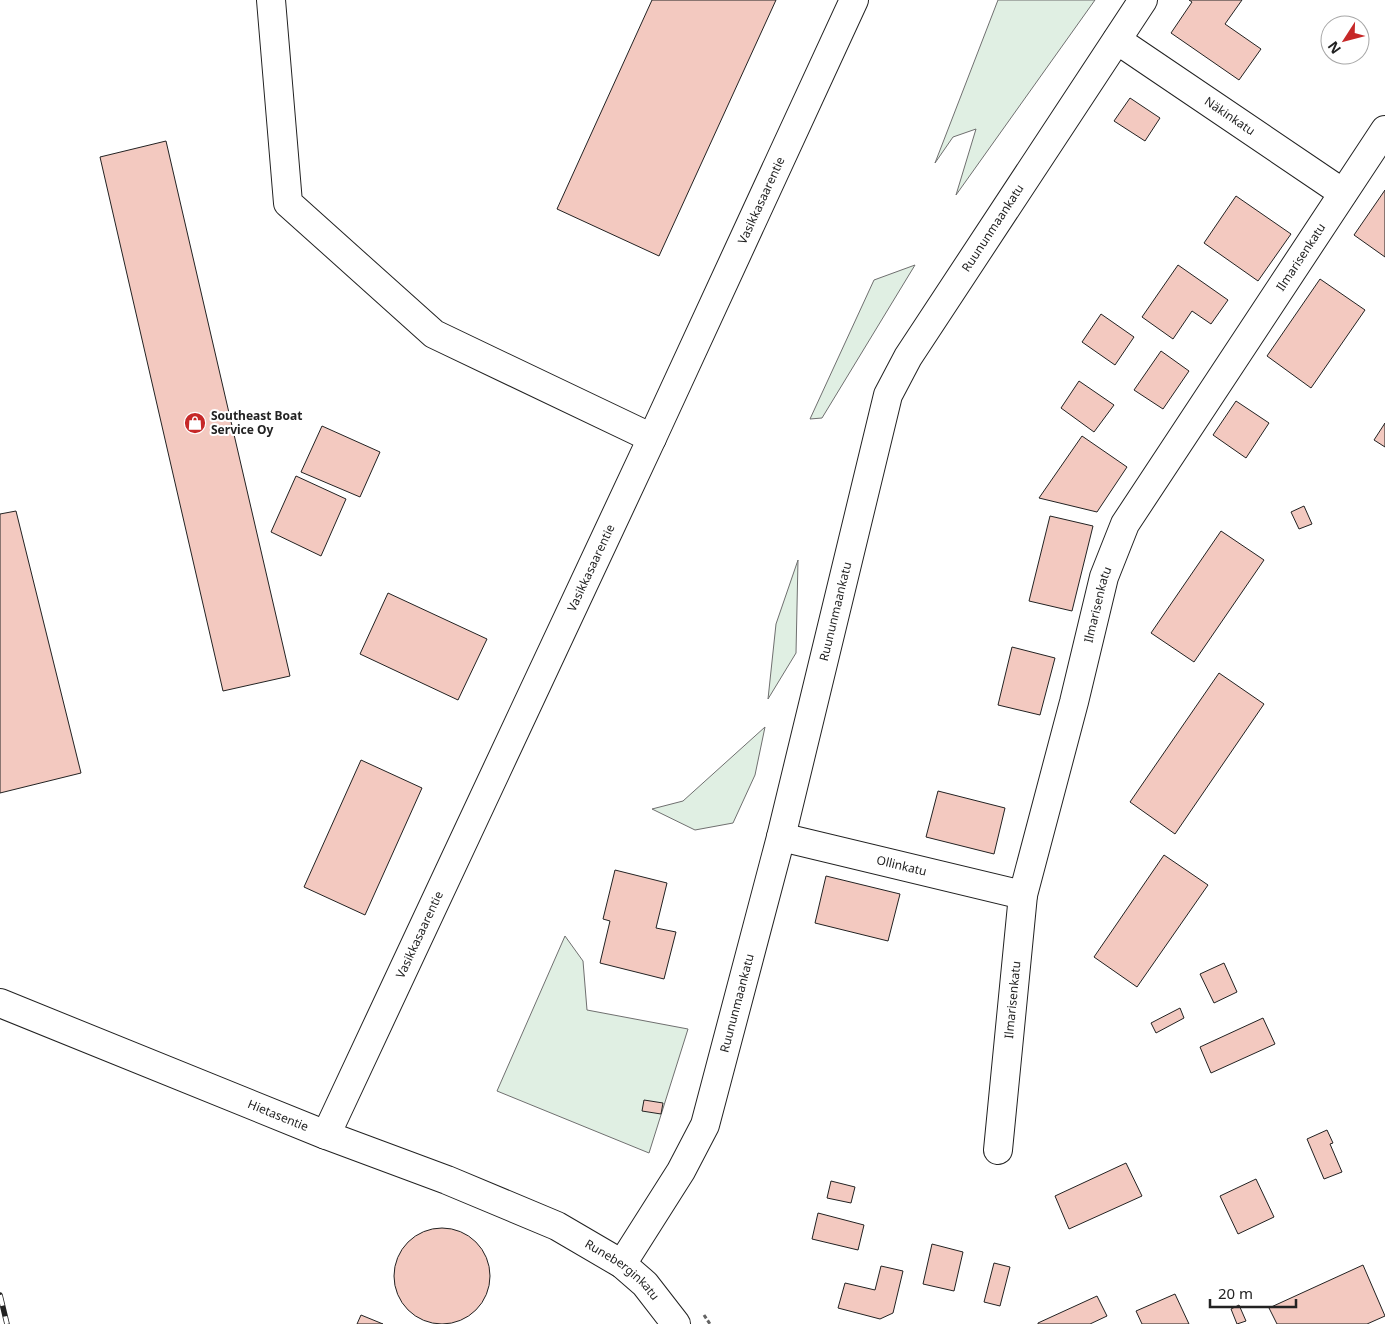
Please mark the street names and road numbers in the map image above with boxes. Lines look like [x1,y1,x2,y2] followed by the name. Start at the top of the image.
[1201,93,1259,139] street label: Näkinkatu
[734,154,789,247] street label: Vasikkasaarentie
[957,181,1028,275] street label: Ruununmaankatu
[1272,220,1329,294] street label: Ilmarisenkatu
[563,521,619,614] street label: Vasikkasaarentie
[815,560,855,663] street label: Ruununmaankatu
[1080,564,1115,644] street label: Ilmarisenkatu
[875,851,929,880] street label: Ollinkatu
[391,888,447,981] street label: Vasikkasaarentie
[715,952,758,1054] street label: Ruununmaankatu
[1000,960,1025,1039] street label: Ilmarisenkatu
[245,1095,311,1135] street label: Hietasentie
[582,1235,664,1304] street label: Runeberginkatu

